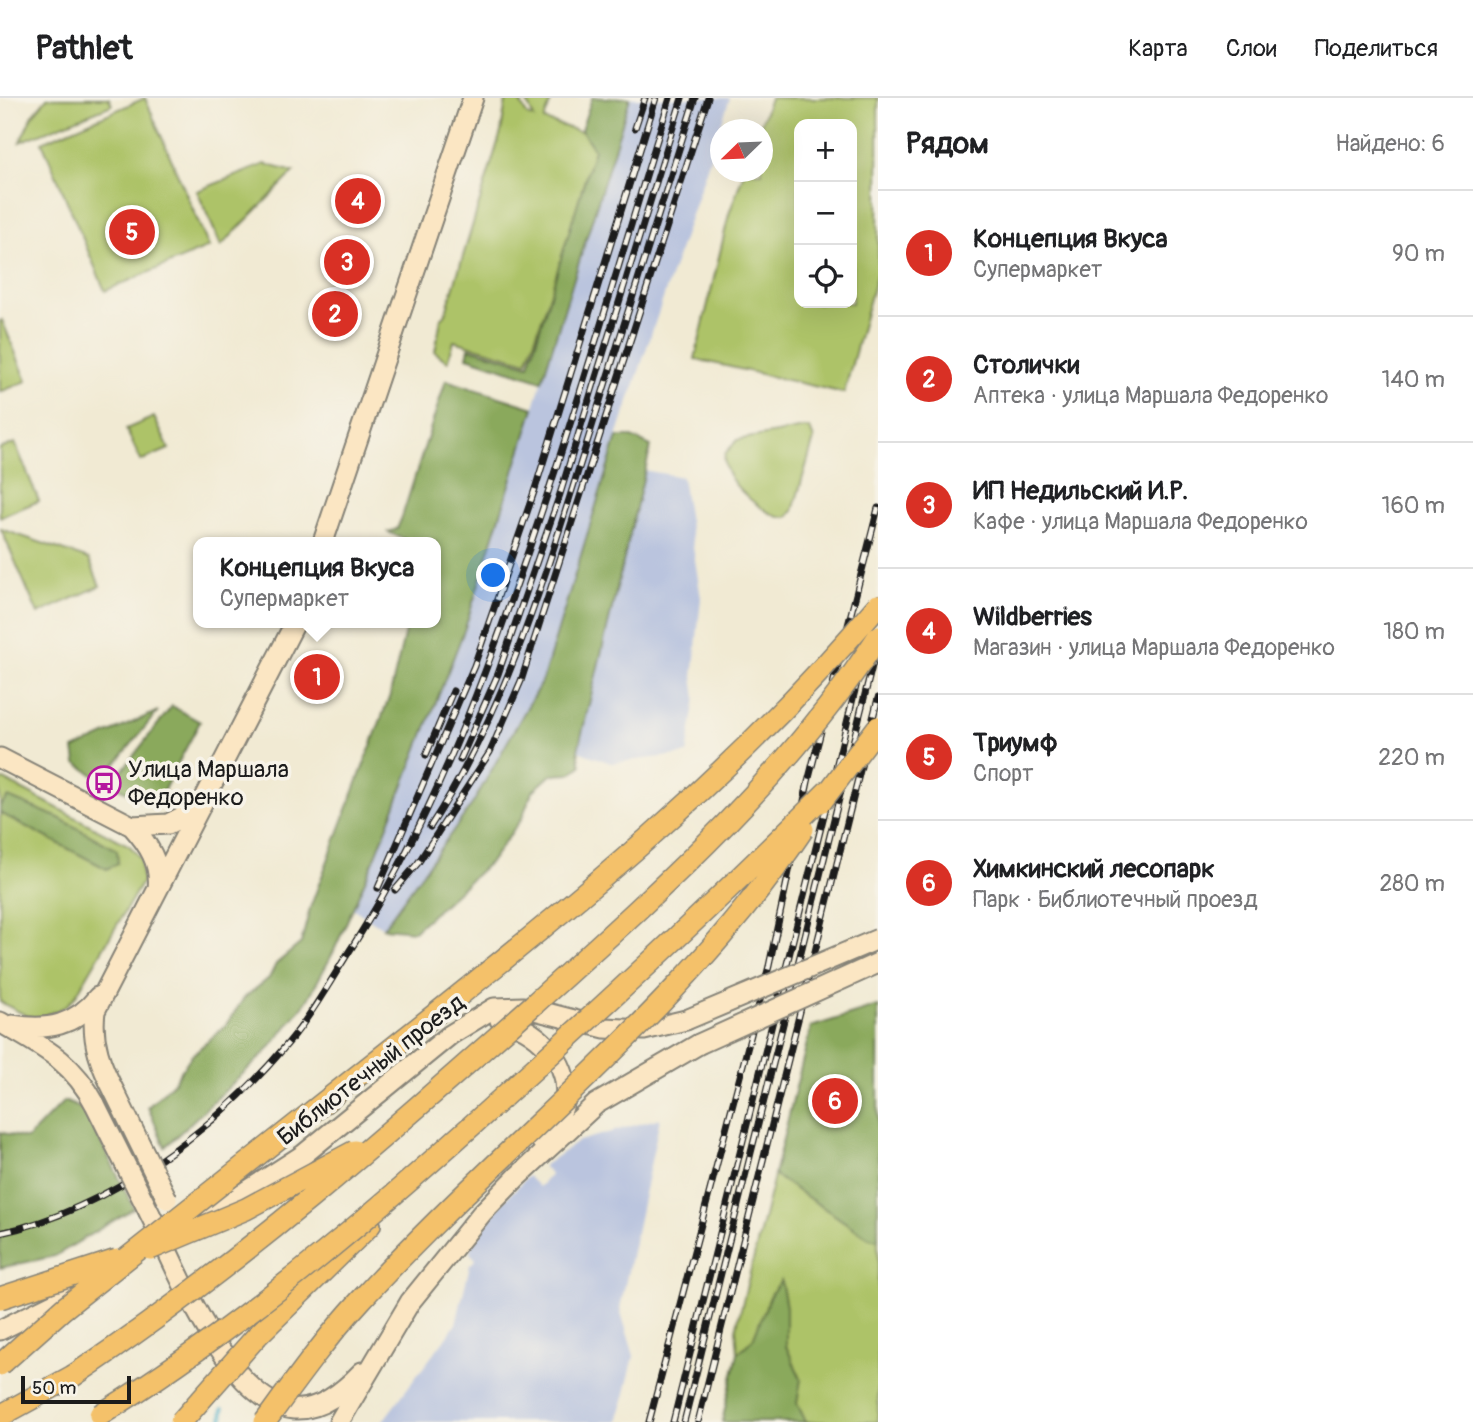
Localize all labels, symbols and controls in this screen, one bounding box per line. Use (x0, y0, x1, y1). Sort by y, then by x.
text: Pathlet (35, 28, 132, 69)
text: Карта (1128, 34, 1188, 63)
text: Слои (1226, 34, 1277, 63)
text: Поделиться (1315, 34, 1438, 63)
north arrow (710, 119, 773, 182)
map controls (794, 119, 857, 308)
button: + (794, 119, 857, 182)
text: Рядом (906, 125, 989, 162)
text: Найдено: 6 (1335, 129, 1445, 158)
pin: 4 (335, 175, 381, 227)
button: − (794, 182, 857, 245)
pin: 5 (109, 206, 155, 258)
text: Концепция Вкуса (973, 223, 1168, 255)
pin: 3 (324, 236, 370, 288)
text: 1 (925, 239, 934, 268)
text: 90 m (1392, 239, 1445, 268)
button: locate (794, 245, 857, 308)
text: Супермаркет (973, 255, 1102, 284)
pin: 2 (312, 288, 358, 340)
text: Столички (973, 349, 1079, 381)
text: 2 (923, 365, 935, 394)
text: 140 m (1382, 365, 1445, 394)
text: Аптека · улица Маршала Федоренко (973, 381, 1328, 410)
text: ИП Недильский И.Р. (973, 475, 1188, 507)
text: 3 (923, 491, 935, 520)
text: 160 m (1381, 491, 1445, 520)
text: Кафе · улица Маршала Федоренко (973, 507, 1308, 536)
popup (193, 537, 441, 628)
text: Концепция Вкуса (220, 552, 414, 584)
your location (476, 558, 510, 592)
text: Супермаркет (220, 584, 349, 613)
text: Wildberries (973, 601, 1092, 633)
text: 4 (922, 617, 936, 646)
text: 180 m (1383, 617, 1445, 646)
text: Магазин · улица Маршала Федоренко (973, 633, 1335, 662)
pin: 1 (294, 651, 340, 703)
text: Триумф (973, 727, 1058, 759)
text: 5 (923, 743, 935, 772)
text: 220 m (1378, 743, 1445, 772)
place label: Улица Маршала Федоренко (128, 755, 289, 812)
text: Спорт (973, 759, 1034, 788)
bus stop icon: Улица Маршала Федоренко (85, 764, 123, 802)
text: Химкинский лесопарк (973, 853, 1215, 885)
text: 6 (922, 869, 936, 898)
text: 280 m (1379, 869, 1445, 898)
text: Парк · Библиотечный проезд (973, 885, 1257, 914)
street label: Библиотечный проезд (272, 988, 471, 1152)
pin: 6 (812, 1075, 858, 1127)
scale bar (21, 1373, 131, 1405)
text: 50 m (32, 1376, 76, 1400)

